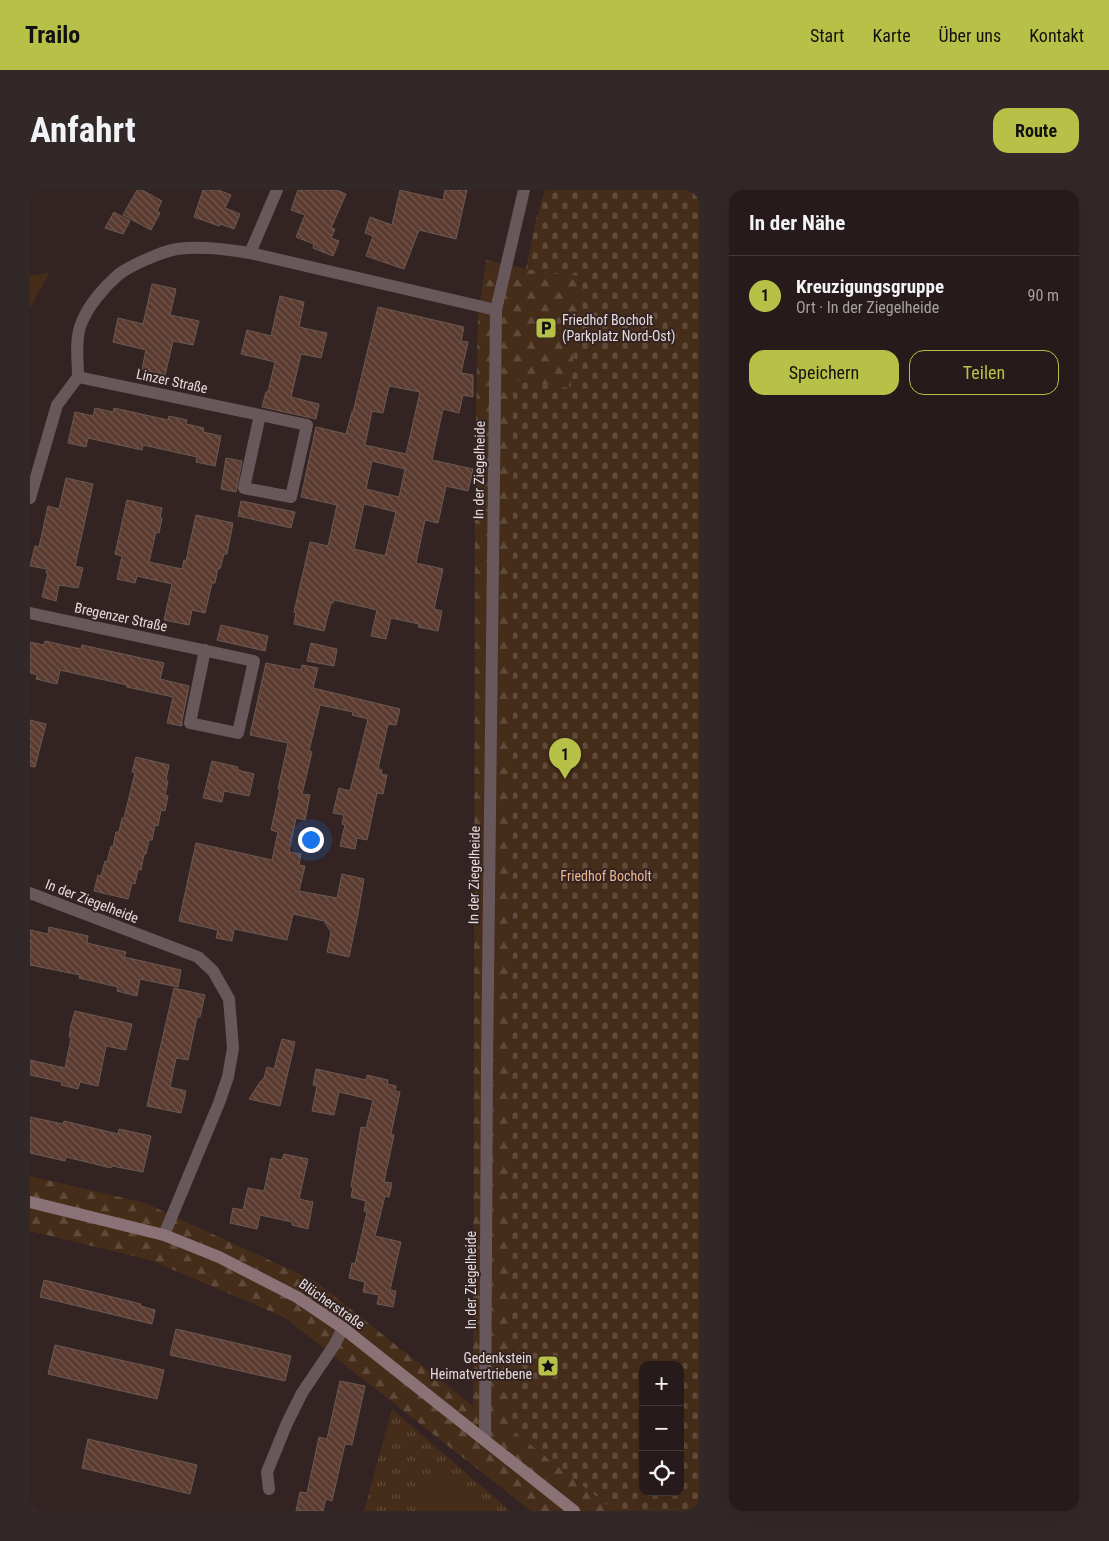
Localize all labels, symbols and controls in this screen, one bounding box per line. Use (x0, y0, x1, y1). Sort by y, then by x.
text: Trailo (25, 21, 80, 49)
text: Start (810, 25, 844, 46)
text: Karte (872, 25, 911, 46)
text: Über uns (939, 25, 1001, 46)
text: Kontakt (1029, 25, 1084, 46)
button: Route (993, 108, 1079, 153)
text: Anfahrt (30, 110, 136, 151)
text: In der Nähe (749, 211, 845, 235)
text: Kreuzigungsgruppe (796, 275, 944, 298)
text: 1 (761, 286, 769, 305)
text: 90 m (1027, 286, 1059, 305)
text: Ort · In der Ziegelheide (796, 298, 939, 317)
place label: Friedhof Bocholt (Parkplatz Nord-Ost) (562, 312, 675, 345)
parking icon: Friedhof Bocholt (Parkplatz Nord-Ost) (534, 316, 558, 340)
button: Speichern (749, 350, 899, 395)
button: Teilen (909, 350, 1059, 395)
street label: Linzer Straße (135, 366, 210, 396)
street label: In der Ziegelheide (470, 420, 488, 519)
street label: Bregenzer Straße (73, 599, 169, 635)
pin: 1 (549, 738, 581, 779)
street label: In der Ziegelheide (465, 825, 483, 924)
your location (298, 827, 324, 853)
park label: Friedhof Bocholt (560, 868, 652, 884)
street label: In der Ziegelheide (43, 876, 141, 926)
street label: In der Ziegelheide (463, 1230, 479, 1329)
street label: Blücherstraße (296, 1275, 368, 1333)
place label: Gedenkstein Heimatvertriebene (430, 1350, 532, 1382)
place icon: Gedenkstein Heimatvertriebene (536, 1354, 560, 1378)
map controls (639, 1361, 684, 1496)
button: + (639, 1361, 684, 1406)
button: − (639, 1406, 684, 1451)
button: locate (639, 1451, 684, 1496)

